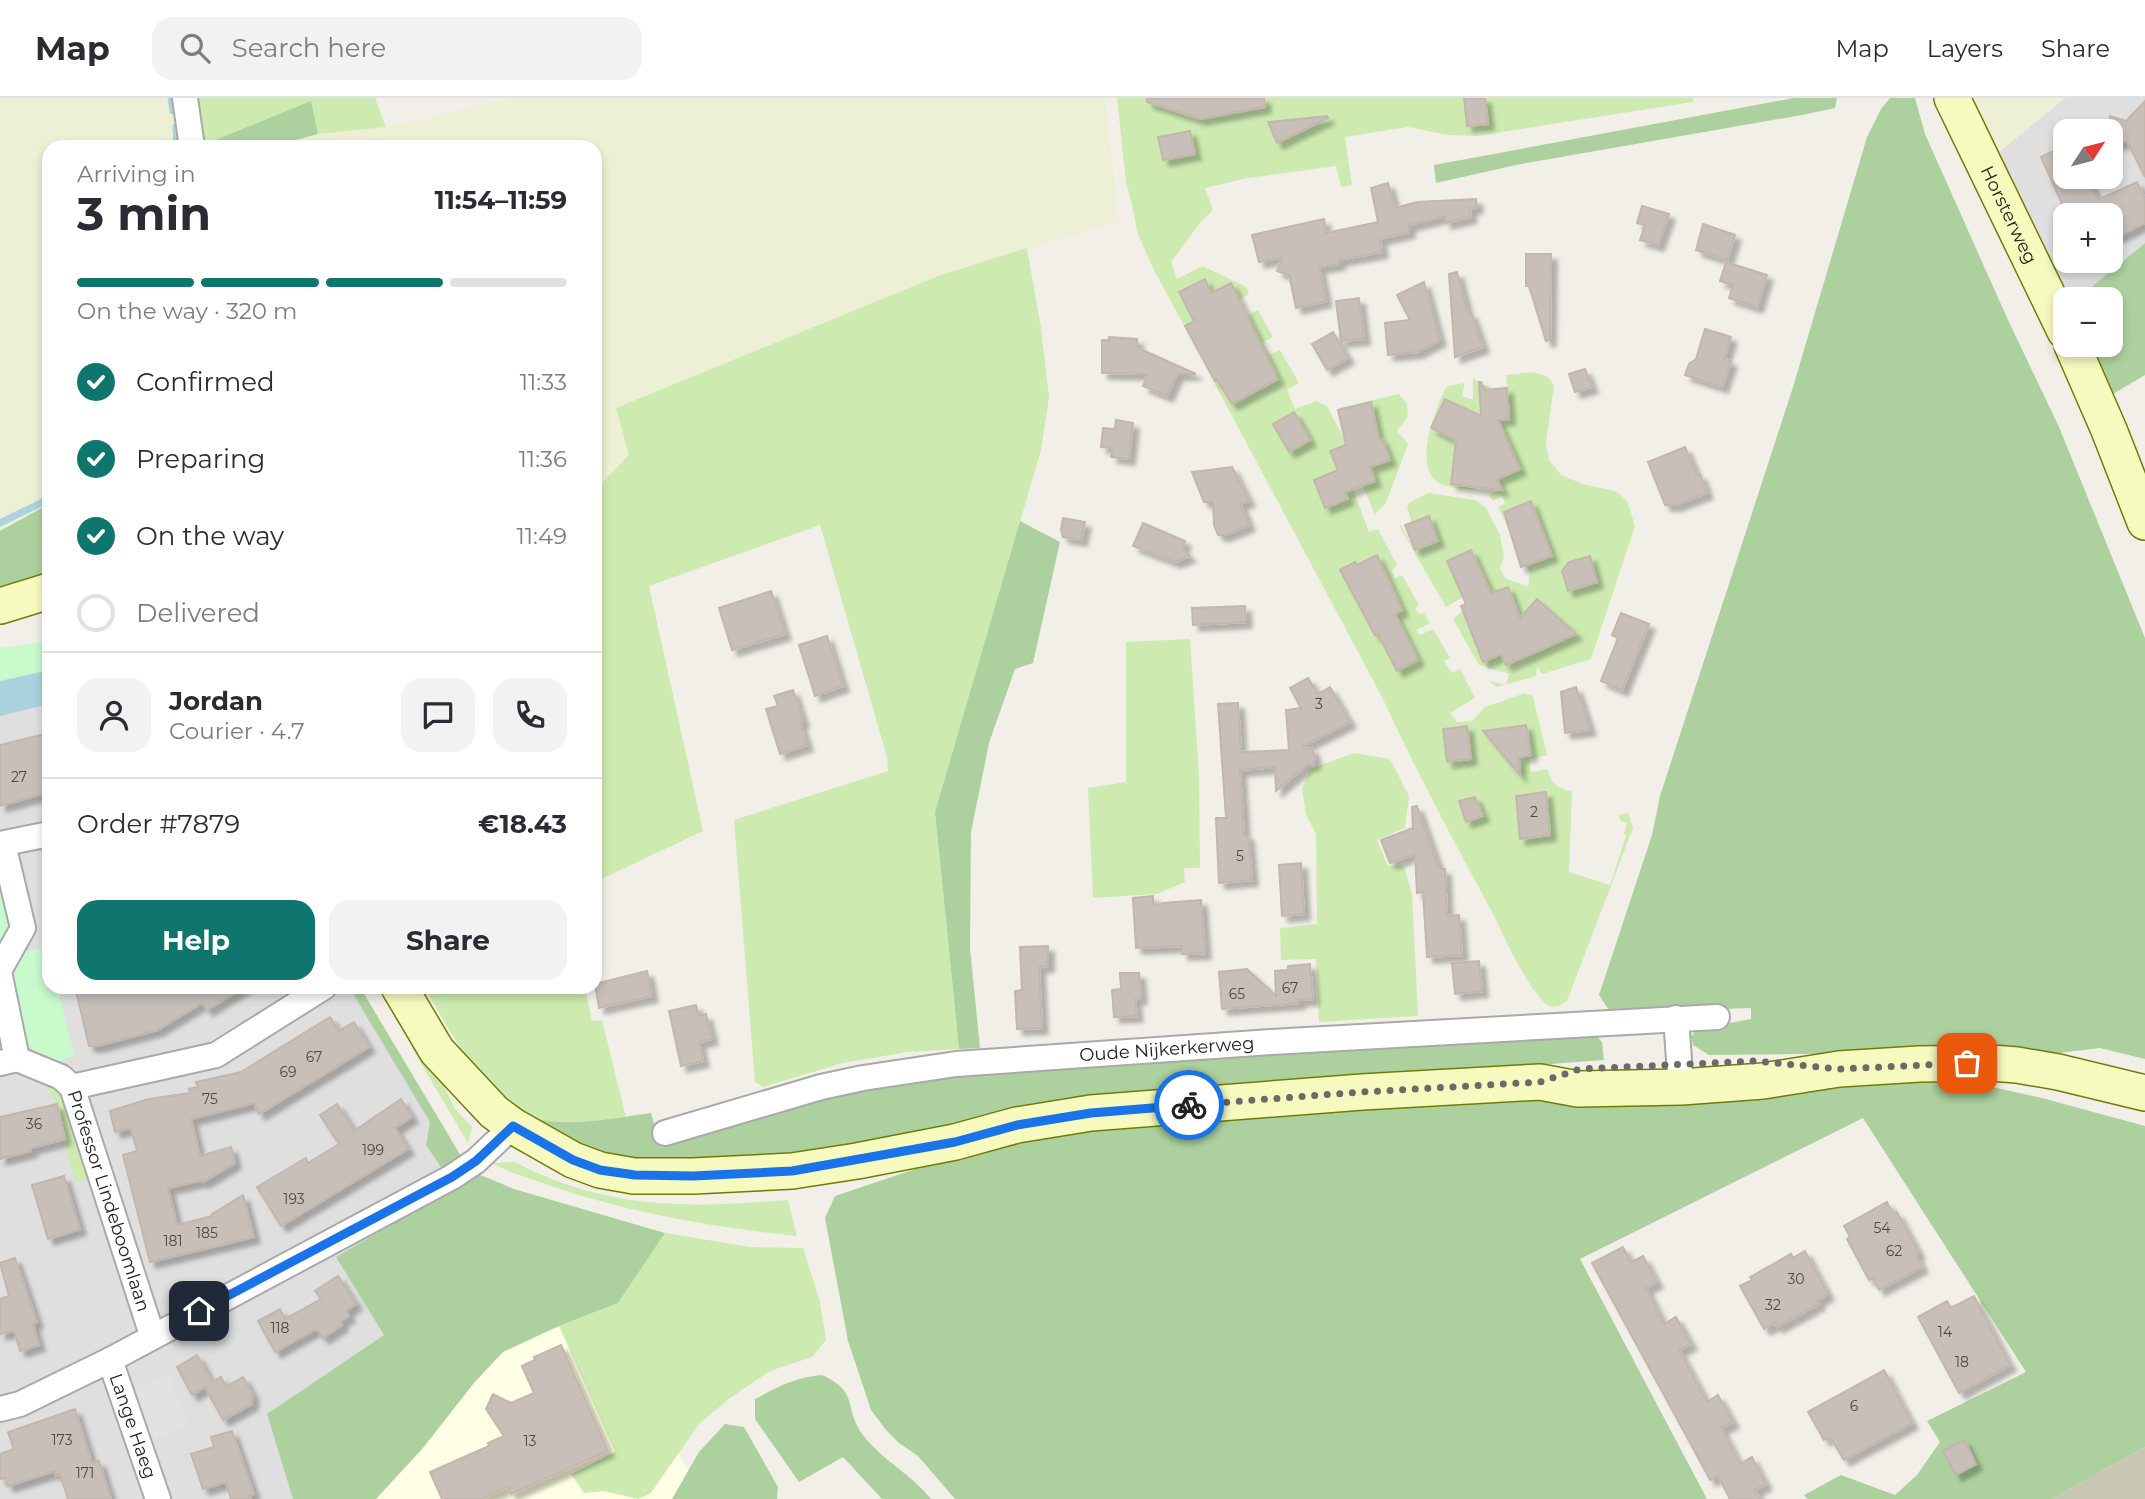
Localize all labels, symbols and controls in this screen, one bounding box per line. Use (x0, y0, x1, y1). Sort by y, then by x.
search box (152, 17, 642, 80)
text: Map (35, 28, 110, 68)
icon: search (176, 29, 214, 67)
text: Search here (232, 32, 386, 64)
text: Map (1835, 34, 1889, 63)
text: Layers (1927, 34, 2003, 63)
text: Share (2041, 34, 2110, 63)
north arrow (2053, 119, 2123, 189)
map controls (2053, 119, 2123, 357)
text: Arriving in (77, 160, 196, 188)
street label: Horsterweg (1976, 162, 2042, 267)
text: 11:54–11:59 (434, 184, 567, 216)
text: 3 min (77, 185, 211, 242)
button: + (2053, 203, 2123, 273)
button: − (2053, 287, 2123, 357)
text: On the way · 320 m (77, 297, 297, 325)
icon: check (77, 363, 115, 401)
text: Confirmed (136, 366, 275, 398)
text: 11:33 (520, 368, 567, 396)
icon: check (77, 440, 115, 478)
text: Preparing (136, 443, 265, 475)
text: 11:36 (519, 445, 567, 473)
icon: check (77, 517, 115, 555)
text: On the way (136, 520, 284, 552)
text: 11:49 (516, 522, 567, 550)
text: Delivered (136, 597, 260, 629)
button: person (77, 678, 151, 752)
button: chat (401, 678, 475, 752)
button: phone (493, 678, 567, 752)
text: Jordan (169, 685, 263, 717)
house number: 3 (1315, 695, 1323, 713)
text: Courier · 4.7 (169, 717, 305, 745)
house number: 27 (11, 768, 27, 786)
house number: 2 (1530, 803, 1538, 821)
text: Order #7879 (77, 808, 240, 840)
text: €18.43 (478, 808, 567, 840)
house number: 5 (1236, 847, 1244, 865)
button: Help (77, 900, 315, 980)
button: Share (329, 900, 567, 980)
house number: 67 (1282, 979, 1298, 997)
house number: 65 (1229, 985, 1245, 1003)
street label: Oude Nijkerkerweg (1079, 1032, 1255, 1066)
pin (1937, 1033, 1997, 1093)
icon: bag (1948, 1044, 1986, 1082)
house number: 67 (306, 1048, 322, 1066)
house number: 69 (279, 1063, 297, 1081)
courier (1154, 1070, 1224, 1140)
icon: bike (1170, 1086, 1208, 1124)
street label: Professor Lindeboomlaan (63, 1087, 155, 1314)
house number: 75 (202, 1090, 218, 1108)
house number: 36 (26, 1115, 43, 1133)
house number: 199 (362, 1141, 384, 1159)
house number: 193 (283, 1190, 305, 1208)
house number: 54 (1873, 1219, 1891, 1237)
house number: 185 (196, 1224, 218, 1242)
house number: 181 (163, 1232, 183, 1250)
house number: 62 (1886, 1242, 1902, 1260)
house number: 30 (1787, 1270, 1805, 1288)
pin (169, 1281, 229, 1341)
icon: home (180, 1292, 218, 1330)
house number: 32 (1765, 1296, 1781, 1314)
house number: 118 (270, 1319, 290, 1337)
house number: 14 (1938, 1323, 1953, 1341)
house number: 18 (1955, 1353, 1969, 1371)
street label: Lange Haeg (105, 1371, 161, 1482)
house number: 6 (1850, 1397, 1859, 1415)
house number: 173 (51, 1431, 73, 1449)
house number: 13 (524, 1432, 537, 1450)
house number: 171 (76, 1464, 94, 1482)

